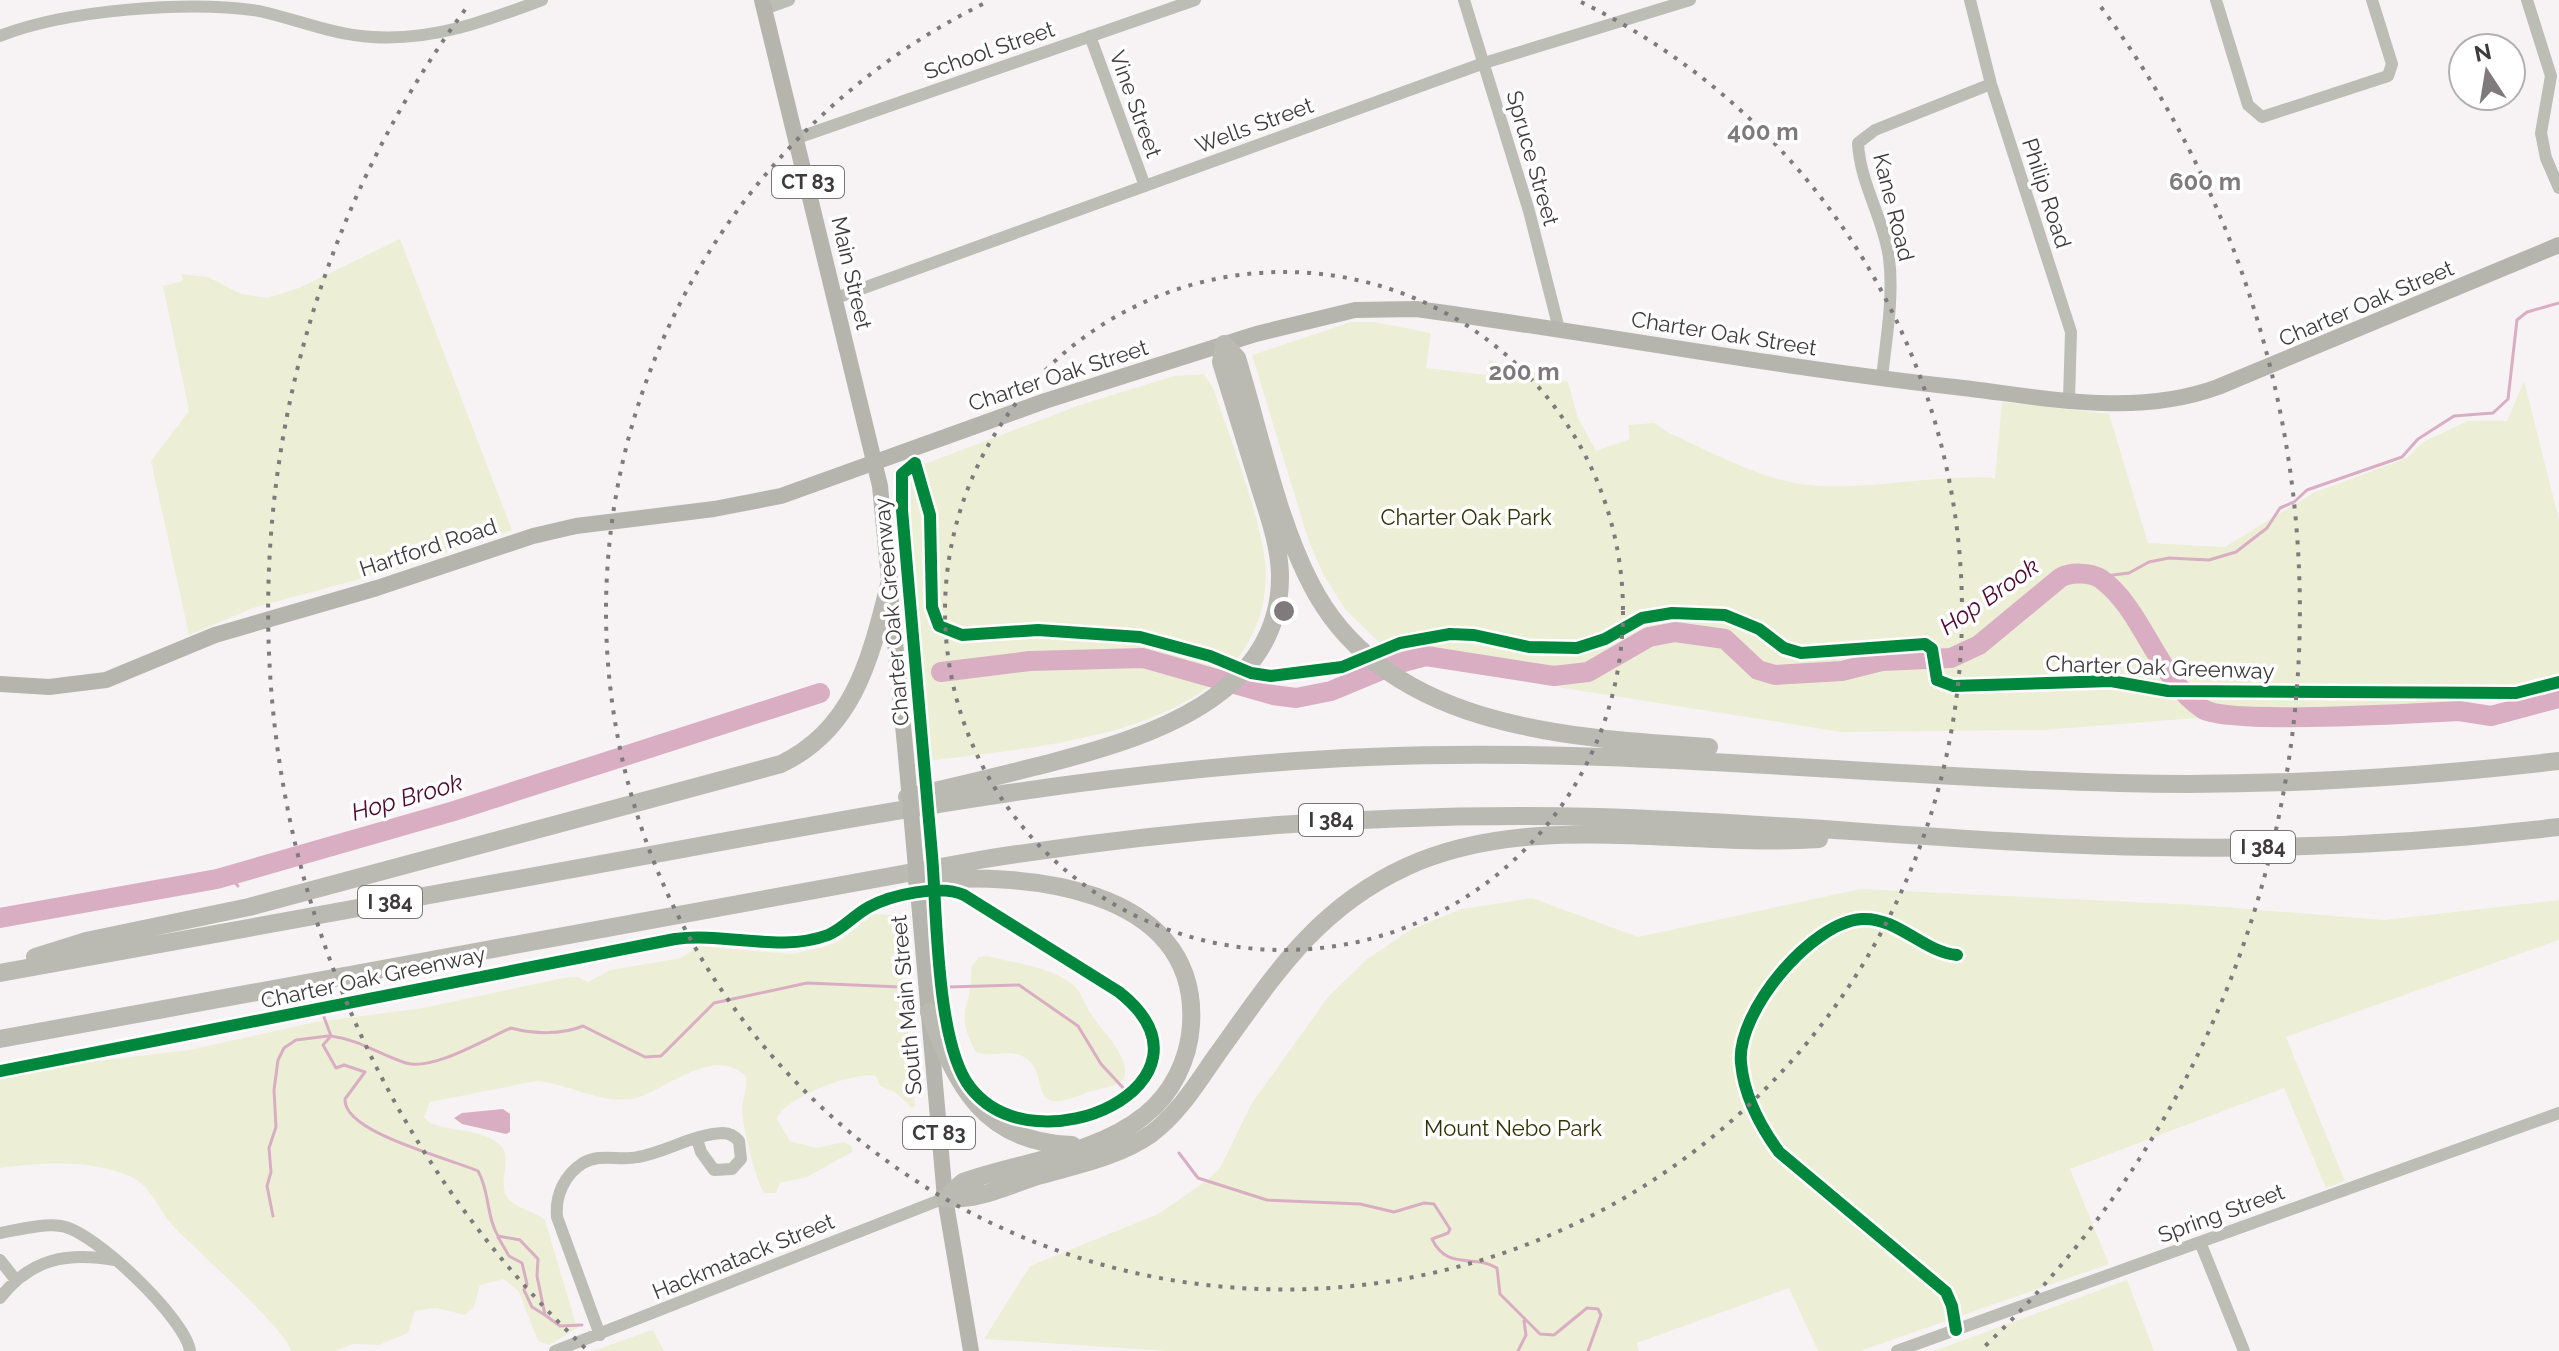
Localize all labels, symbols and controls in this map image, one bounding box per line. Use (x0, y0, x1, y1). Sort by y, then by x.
street label: School Street (920, 15, 1058, 84)
north arrow (2447, 32, 2527, 112)
text: N (2472, 38, 2494, 67)
street label: Vine Street (1105, 47, 1168, 162)
street label: Spruce Street (1501, 88, 1565, 229)
street label: Wells Street (1191, 91, 1317, 158)
text: 400 m (1727, 117, 1799, 146)
street label: Philip Road (2017, 135, 2077, 251)
street label: Kane Road (1868, 150, 1920, 264)
road number: CT 83 (772, 166, 844, 198)
text: 600 m (2169, 167, 2241, 196)
street label: Main Street (826, 214, 878, 333)
street label: Charter Oak Street (2275, 254, 2458, 352)
street label: Charter Oak Street (1629, 306, 1819, 361)
street label: Charter Oak Street (965, 334, 1152, 416)
text: 200 m (1488, 357, 1560, 386)
street label: Charter Oak Greenway (868, 497, 914, 727)
park label: Charter Oak Park (1380, 504, 1552, 530)
street label: Hartford Road (356, 513, 500, 581)
water label: Hop Brook (1934, 551, 2044, 641)
centre of rings (1270, 597, 1298, 625)
street label: Charter Oak Greenway (2045, 650, 2275, 684)
water label: Hop Brook (348, 767, 466, 827)
road number: I 384 (1299, 804, 1363, 836)
road number: I 384 (2231, 831, 2295, 863)
road number: I 384 (358, 886, 422, 918)
street label: South Main Street (885, 913, 927, 1096)
street label: Charter Oak Greenway (258, 940, 488, 1014)
park label: Mount Nebo Park (1424, 1115, 1602, 1141)
road number: CT 83 (903, 1117, 975, 1149)
street label: Spring Street (2154, 1178, 2288, 1248)
street label: Hackmatack Street (648, 1207, 838, 1304)

